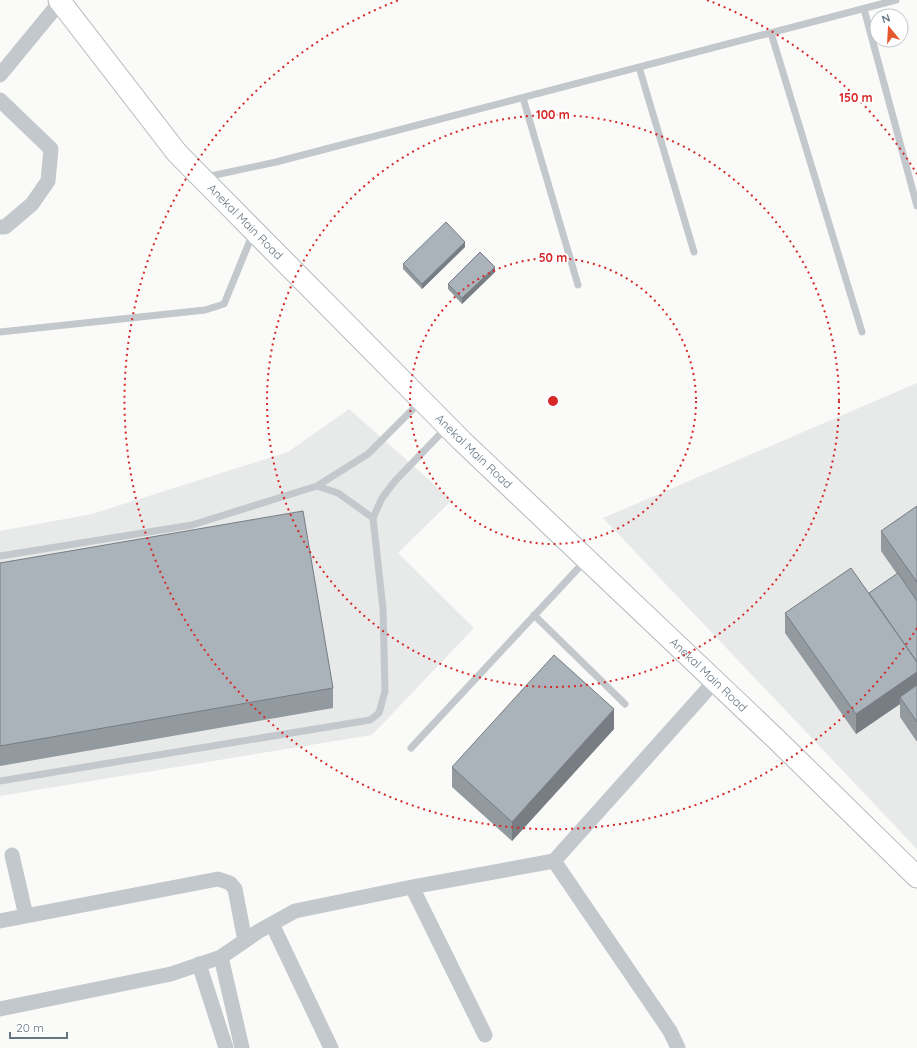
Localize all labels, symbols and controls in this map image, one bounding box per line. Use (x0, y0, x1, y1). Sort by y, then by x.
north arrow (869, 8, 909, 48)
text: N (880, 11, 892, 26)
text: 150 m (839, 90, 873, 105)
text: 100 m (536, 107, 570, 122)
street label: Anekal Main Road (205, 180, 286, 263)
text: 50 m (539, 250, 567, 265)
centre of rings (546, 394, 560, 408)
street label: Anekal Main Road (432, 411, 515, 492)
street label: Anekal Main Road (667, 634, 750, 715)
scale bar (10, 1014, 67, 1040)
text: 20 m (16, 1020, 44, 1035)

